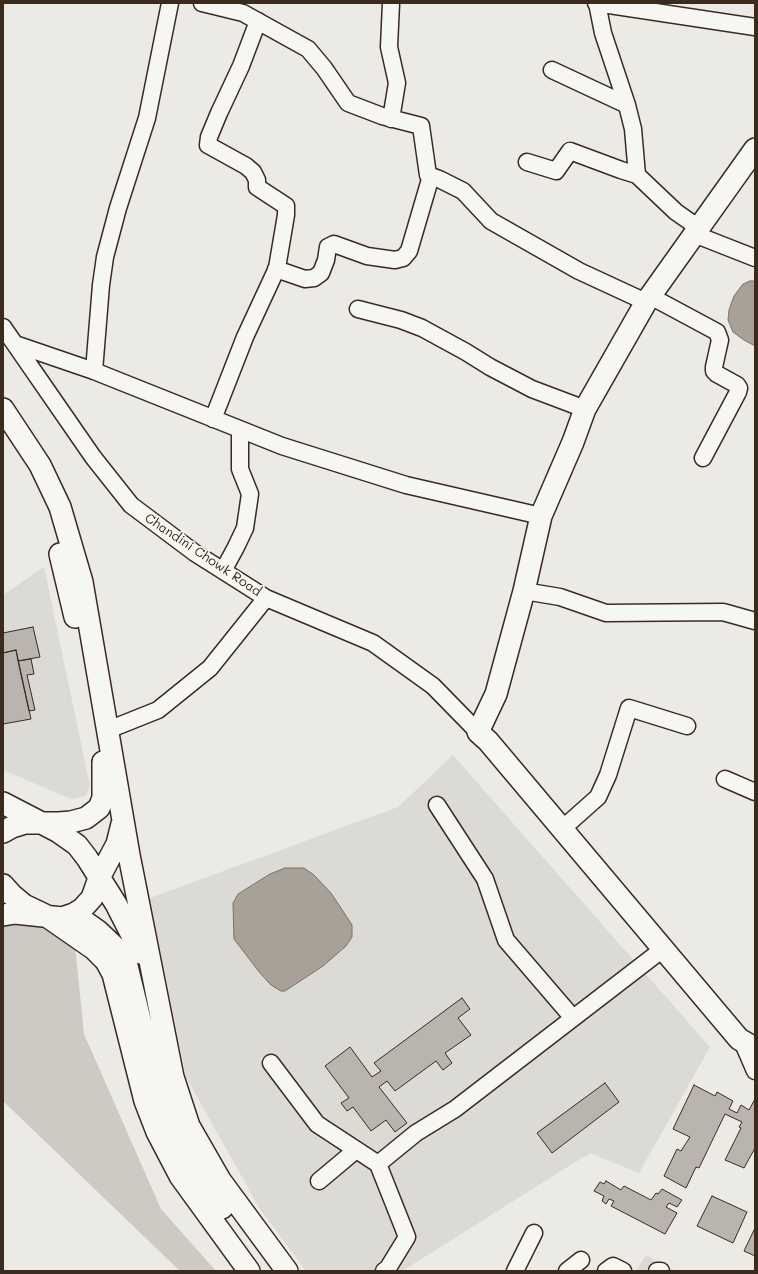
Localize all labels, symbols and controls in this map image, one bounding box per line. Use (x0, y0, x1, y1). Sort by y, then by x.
street label: Chandini Chowk Road (142, 510, 264, 600)

